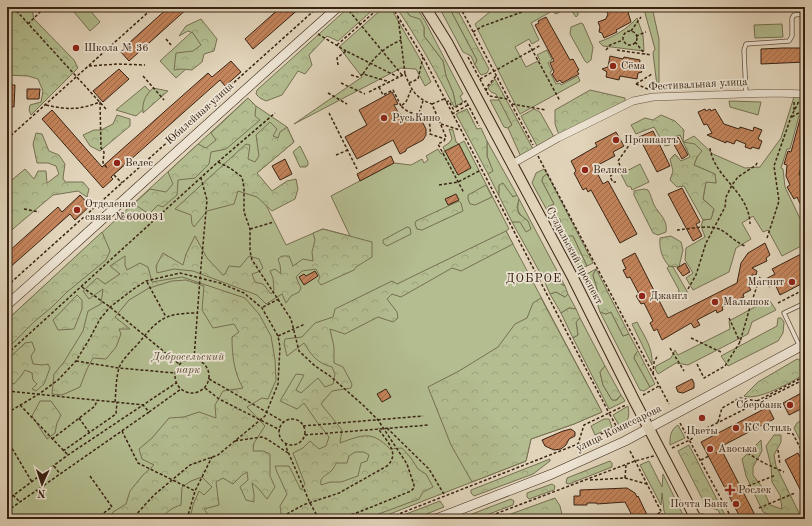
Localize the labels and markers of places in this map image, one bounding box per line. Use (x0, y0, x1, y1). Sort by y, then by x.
marker: Школа № 36 (71, 43, 81, 53)
place label: Школа № 36 (84, 43, 149, 54)
marker: Сёма (608, 61, 618, 71)
place label: Сёма (621, 61, 646, 72)
marker: РусьКино (379, 113, 389, 123)
place label: РусьКино (392, 113, 440, 124)
marker: Провиантъ (611, 135, 621, 145)
place label: Провиантъ (624, 135, 679, 146)
marker: Велес (112, 158, 122, 168)
place label: Велес (125, 158, 153, 169)
marker: Велиса (580, 165, 590, 175)
place label: Велиса (593, 165, 628, 176)
place label: Отделение связи №600031 (85, 199, 165, 223)
marker: Отделение связи №600031 (72, 205, 82, 215)
place label: Магнит (747, 277, 784, 288)
marker: Магнит (787, 277, 797, 287)
marker: Джангл (637, 291, 647, 301)
place label: Джангл (650, 291, 688, 302)
marker: Малышок (710, 297, 720, 307)
place label: Малышок (723, 297, 770, 308)
place label: Сбербанк (736, 400, 782, 411)
marker: Сбербанк (785, 400, 795, 410)
marker: Цветы (697, 413, 707, 423)
marker: КС Стиль (731, 423, 741, 433)
place label: КС Стиль (744, 423, 792, 434)
place label: Цветы (686, 426, 718, 437)
marker: Авоська (705, 444, 715, 454)
place label: Авоська (718, 444, 758, 455)
marker: Рослек (725, 485, 735, 495)
place label: Рослек (738, 485, 772, 496)
place label: Почта Банк (670, 499, 728, 510)
marker: Почта Банк (731, 499, 741, 509)

